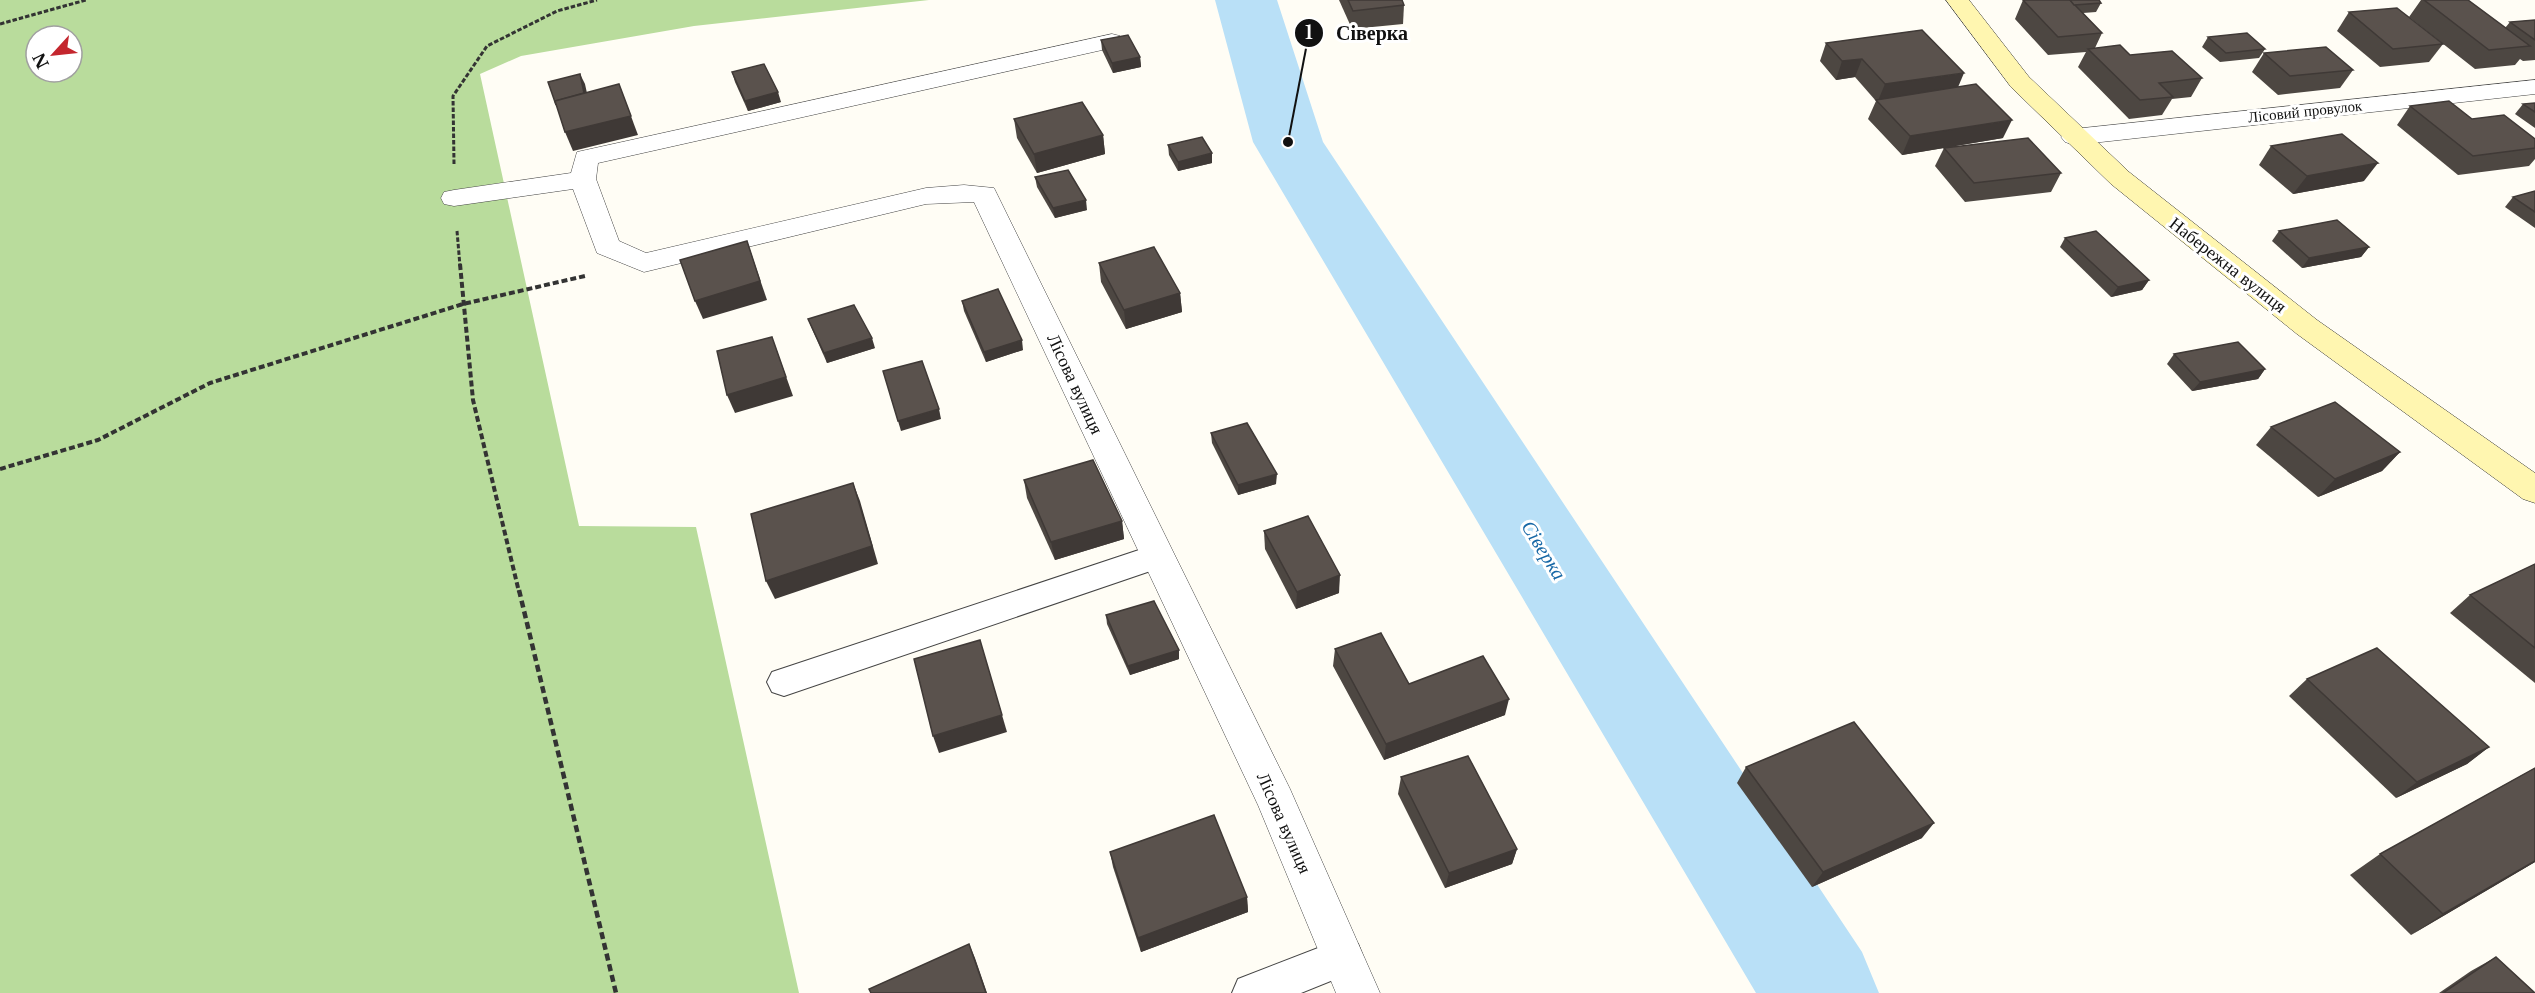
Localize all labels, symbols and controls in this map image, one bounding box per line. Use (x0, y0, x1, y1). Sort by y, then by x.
callout: Сіверка (1294, 14, 1420, 52)
text: Сіверка (1336, 21, 1408, 45)
text: 1 (1305, 22, 1313, 44)
north arrow (24, 24, 84, 84)
text: N (28, 50, 53, 72)
street label: Лісовий провулок (2247, 95, 2364, 126)
street label: Набережна вулиця (2165, 212, 2291, 318)
street label: Лісова вулиця (1042, 330, 1108, 438)
water label: Сіверка (1517, 516, 1571, 584)
street label: Лісова вулиця (1252, 769, 1316, 877)

